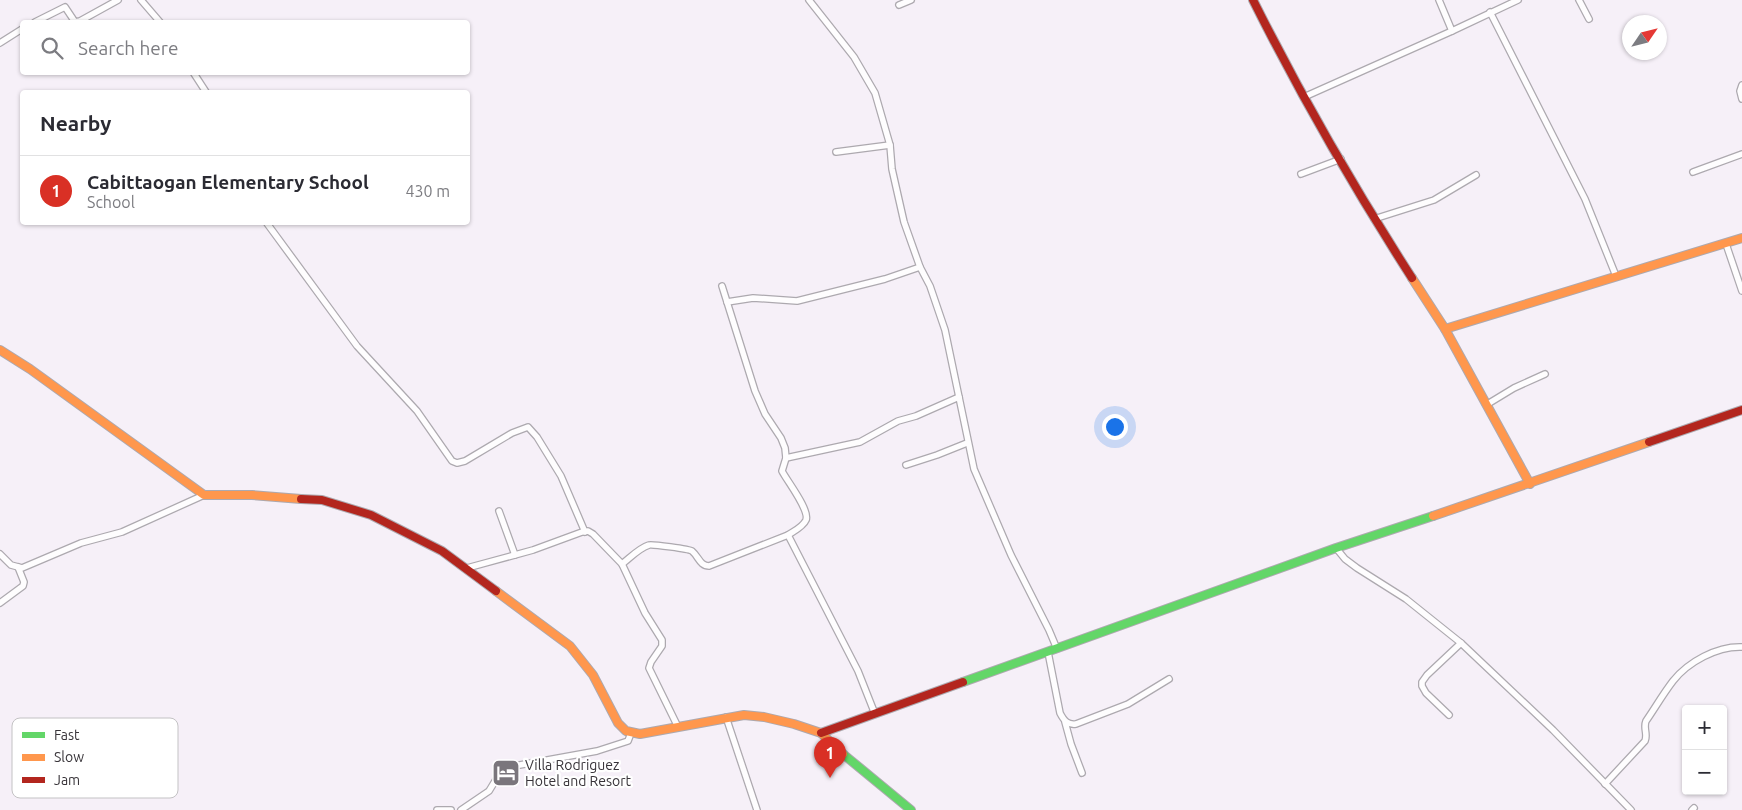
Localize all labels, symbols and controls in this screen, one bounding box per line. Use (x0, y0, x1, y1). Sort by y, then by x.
north arrow (1622, 15, 1667, 60)
search box (20, 20, 470, 75)
icon: search (38, 34, 66, 62)
text: Search here (78, 37, 178, 59)
text: Nearby (40, 111, 111, 135)
text: Cabittaogan Elementary School (87, 171, 369, 193)
text: 1 (51, 182, 61, 200)
text: 430 m (405, 182, 450, 200)
text: School (87, 193, 135, 211)
your location (1102, 414, 1128, 440)
map controls (1682, 705, 1727, 795)
button: + (1682, 705, 1727, 750)
legend (12, 718, 178, 798)
text: Fast (54, 727, 80, 743)
pin: 1 (814, 737, 846, 778)
text: Slow (54, 749, 84, 765)
button: − (1682, 750, 1727, 795)
place label: Villa Rodriguez Hotel and Resort (525, 757, 632, 789)
hotel icon: Villa Rodriguez Hotel and Resort (491, 758, 521, 788)
text: Jam (54, 772, 80, 788)

